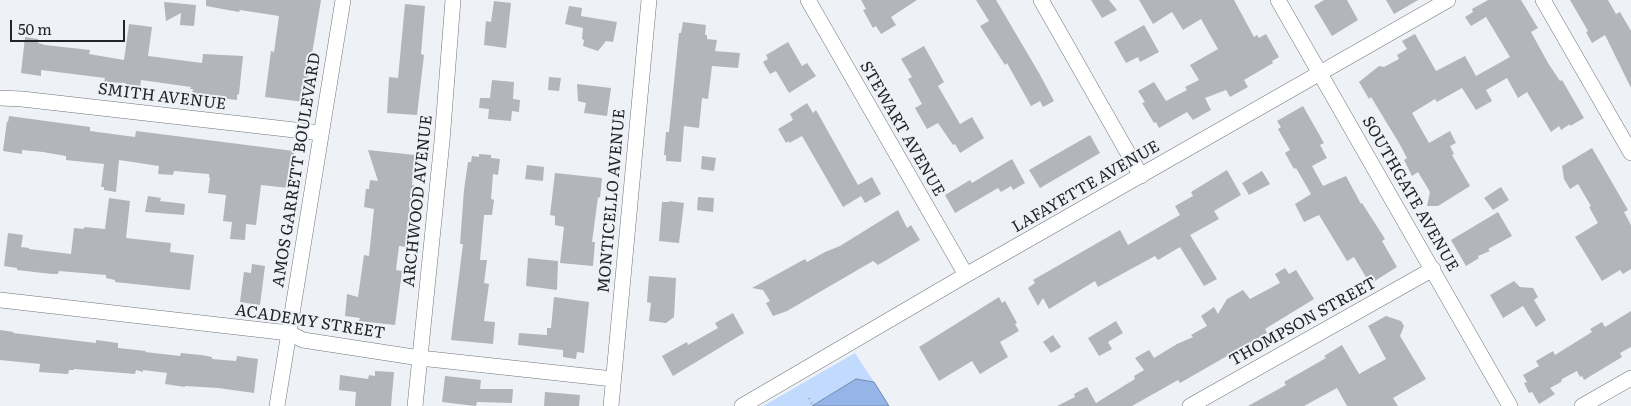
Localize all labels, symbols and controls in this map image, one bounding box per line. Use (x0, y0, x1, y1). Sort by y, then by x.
scale bar (12, 10, 128, 42)
text: 50 m (18, 17, 52, 40)
street label: AMOS GARRETT BOULEVARD (269, 51, 325, 289)
street label: STEWART AVENUE (856, 58, 948, 200)
street label: SMITH AVENUE (97, 80, 227, 114)
street label: MONTICELLO AVENUE (594, 108, 630, 294)
street label: SOUTHGATE AVENUE (1358, 113, 1462, 275)
street label: ARCHWOOD AVENUE (399, 114, 437, 288)
street label: LAFAYETTE AVENUE (1009, 137, 1163, 237)
street label: THOMPSON STREET (1226, 274, 1380, 370)
street label: ACADEMY STREET (234, 301, 386, 343)

